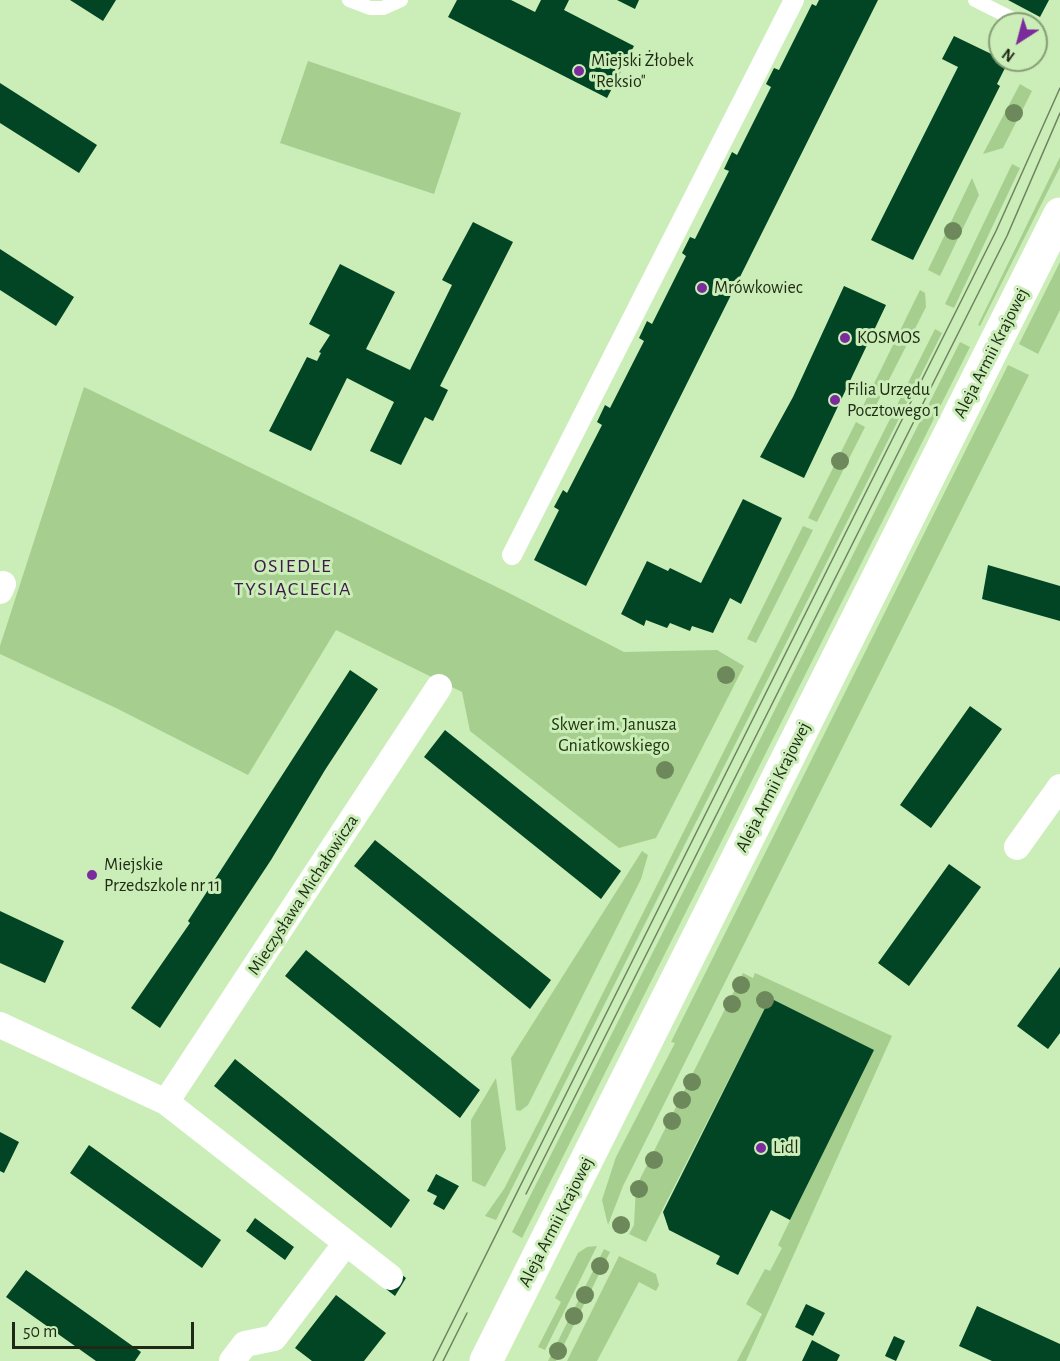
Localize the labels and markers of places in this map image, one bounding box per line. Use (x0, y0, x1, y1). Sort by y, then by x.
place label: Miejski Żłobek "Reksio" (591, 50, 694, 92)
marker: Miejski Żłobek "Reksio" (572, 64, 586, 78)
place label: Mrówkowiec (714, 277, 803, 299)
marker: Mrówkowiec (695, 281, 709, 295)
place label: KOSMOS (857, 327, 921, 349)
marker: KOSMOS (838, 331, 852, 345)
place label: Filia Urzędu Pocztowego 1 (847, 379, 940, 422)
marker: Filia Urzędu Pocztowego 1 (828, 393, 842, 407)
place label: Miejskie Przedszkole nr 11 (104, 854, 221, 896)
marker: Miejskie Przedszkole nr 11 (85, 868, 99, 882)
place label: Lidl (773, 1137, 799, 1159)
marker: Lidl (754, 1141, 768, 1155)

